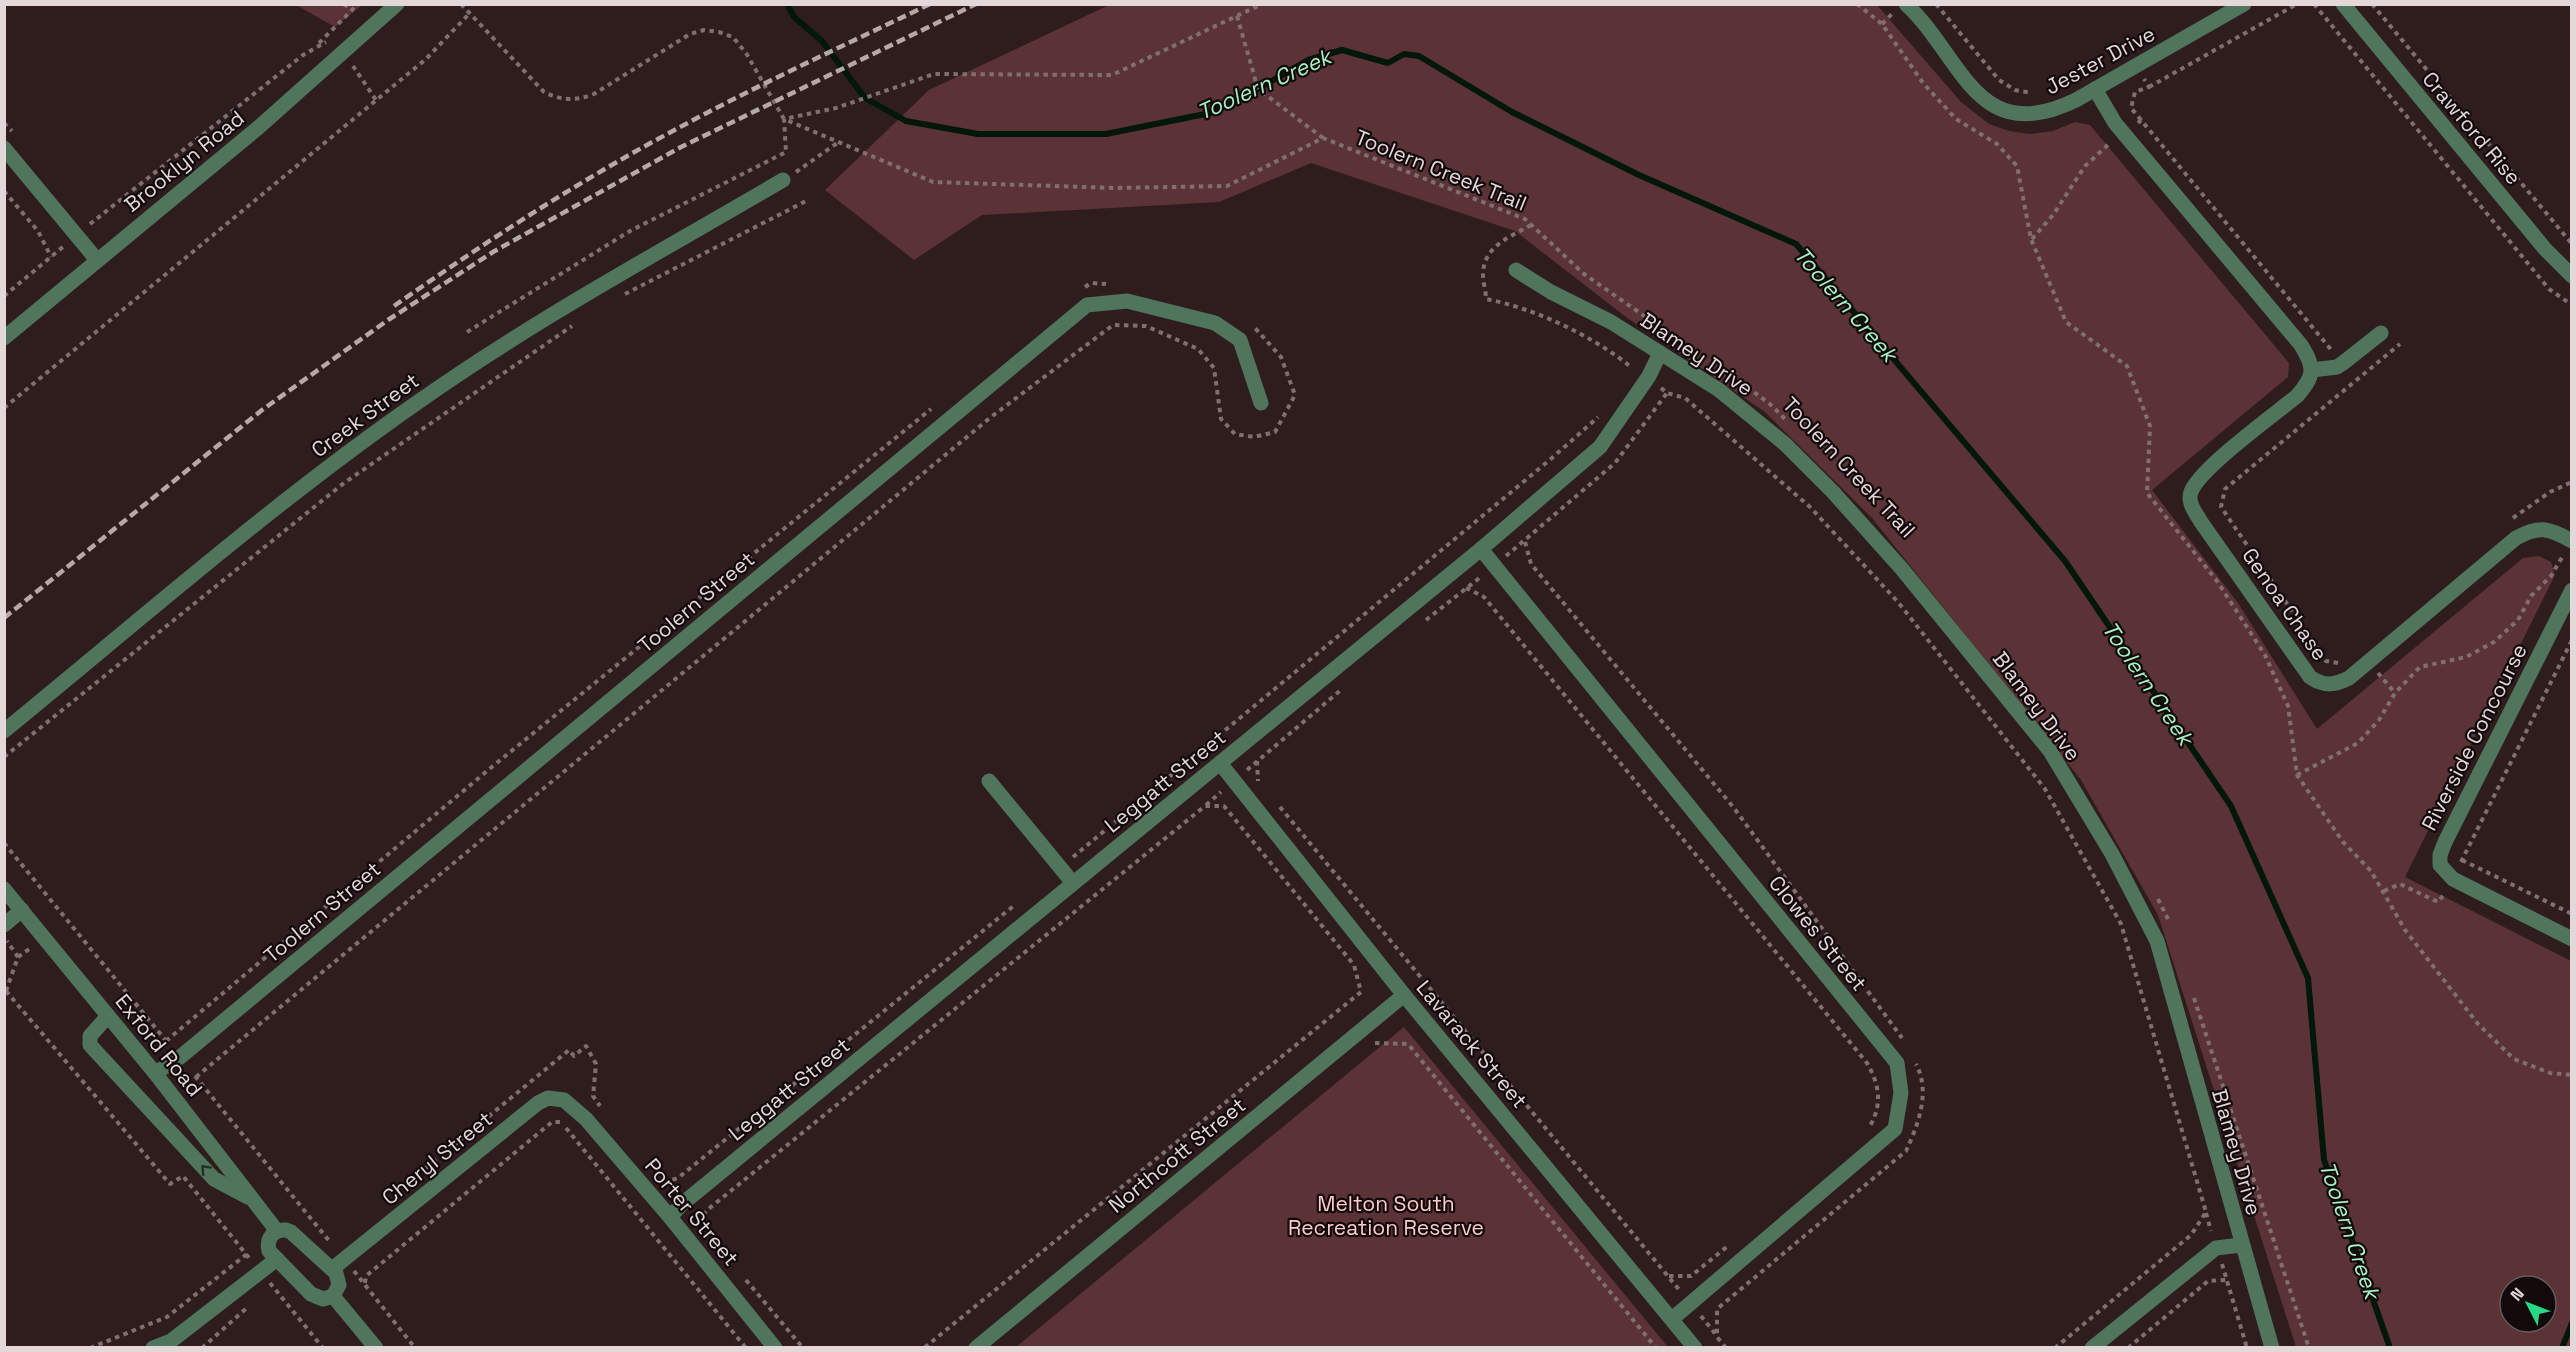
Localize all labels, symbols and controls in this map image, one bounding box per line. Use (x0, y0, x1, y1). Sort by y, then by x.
street label: Jester Drive (2040, 20, 2160, 100)
water label: Toolern Creek (1193, 41, 1337, 126)
street label: Crawford Rise (2417, 66, 2527, 190)
street label: Brooklyn Road (119, 104, 249, 218)
street label: Toolern Creek Trail (1351, 123, 1531, 217)
water label: Toolern Creek (1788, 241, 1905, 369)
street label: Blamey Drive (1635, 306, 1759, 402)
street label: Creek Street (306, 367, 424, 463)
street label: Toolern Creek Trail (1777, 391, 1921, 543)
street label: Genoa Chase (2236, 542, 2334, 666)
street label: Toolern Street (632, 545, 760, 659)
water label: Toolern Creek (2096, 616, 2201, 752)
street label: Riverside Concourse (2415, 639, 2533, 835)
street label: Blamey Drive (1987, 646, 2087, 766)
street label: Leggatt Street (1099, 724, 1231, 838)
street label: Toolern Street (258, 855, 386, 969)
street label: Clowes Street (1763, 870, 1873, 996)
street label: Lavarack Street (1411, 974, 1533, 1114)
street label: Exford Road (109, 988, 209, 1102)
street label: Leggatt Street (723, 1032, 855, 1146)
street label: Blamey Drive (2206, 1086, 2268, 1218)
street label: Northcott Street (1103, 1091, 1251, 1219)
street label: Cheryl Street (376, 1105, 498, 1211)
street label: Porter Street (639, 1153, 745, 1271)
water label: Toolern Creek (2313, 1158, 2387, 1305)
one-way arrow (201, 1165, 212, 1176)
park label: Melton South Recreation Reserve (1288, 1190, 1484, 1241)
north arrow (2498, 1274, 2558, 1334)
text: N (2506, 1283, 2529, 1305)

